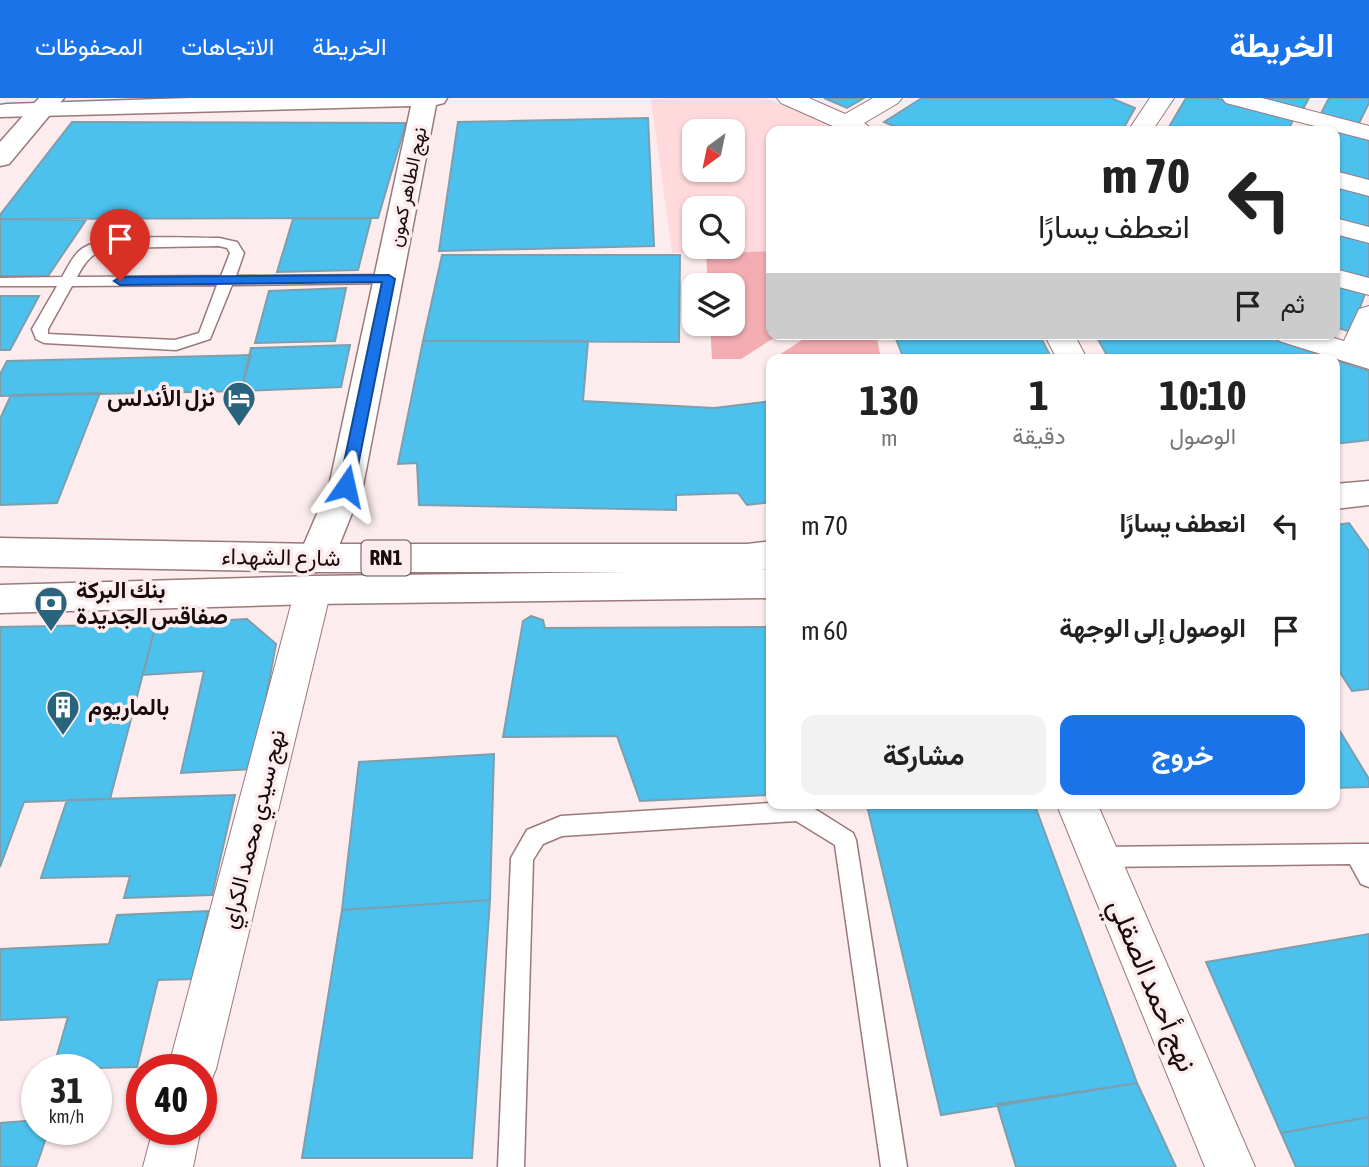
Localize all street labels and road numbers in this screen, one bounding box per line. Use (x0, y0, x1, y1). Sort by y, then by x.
street label: نهج الطاهر كمون (384, 125, 433, 250)
road number: RN1 (362, 540, 410, 575)
street label: شارع الشهداء (221, 543, 341, 574)
street label: نهج سيدي محمد الكراي (216, 727, 296, 933)
street label: نهج أحمد الصقلي (1096, 894, 1204, 1079)

